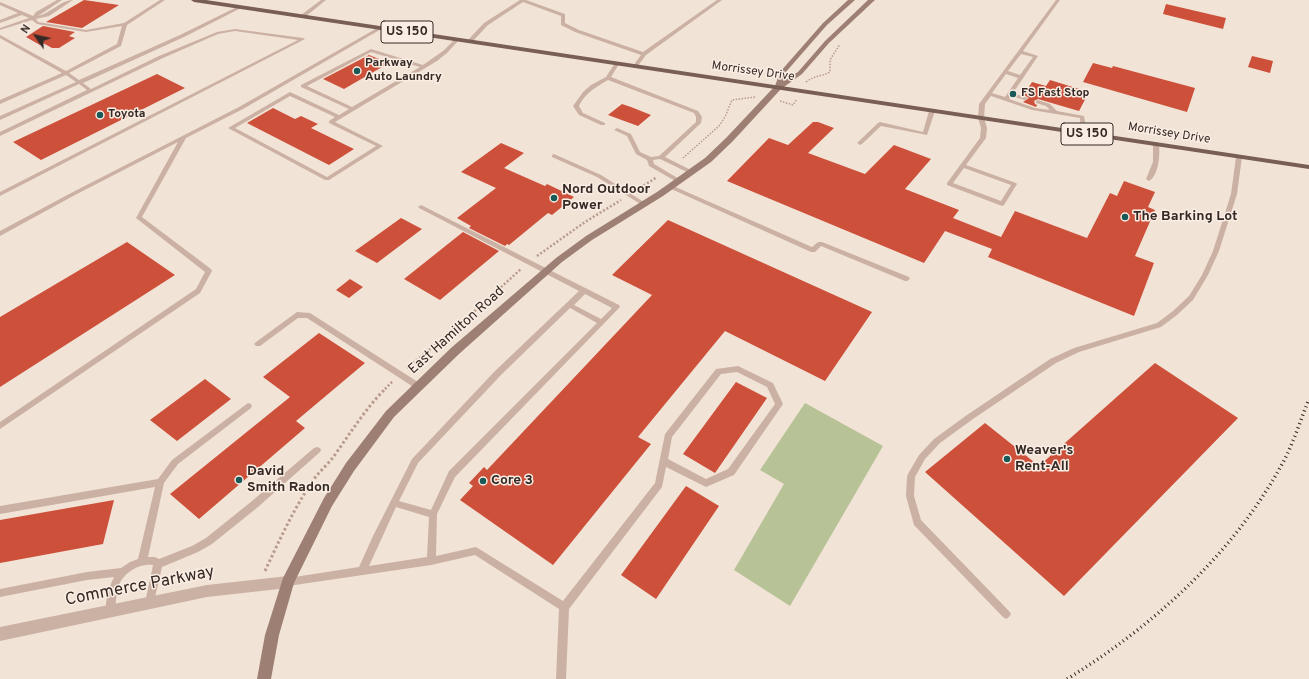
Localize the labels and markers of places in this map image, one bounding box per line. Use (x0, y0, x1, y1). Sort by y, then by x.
place label: Parkway Auto Laundry (365, 57, 442, 85)
marker: Parkway Auto Laundry (352, 66, 362, 76)
place label: FS Fast Stop (1021, 87, 1090, 101)
marker: FS Fast Stop (1008, 89, 1018, 99)
place label: Toyota (108, 108, 146, 122)
marker: Toyota (95, 110, 105, 120)
place label: Nord Outdoor Power (562, 182, 650, 214)
marker: Nord Outdoor Power (549, 193, 559, 203)
place label: The Barking Lot (1133, 209, 1237, 225)
marker: The Barking Lot (1120, 212, 1130, 222)
place label: Weaver's Rent-All (1015, 443, 1073, 476)
marker: Weaver's Rent-All (1002, 454, 1012, 464)
place label: David Smith Radon (247, 464, 330, 496)
place label: Core 3 (491, 473, 533, 489)
marker: David Smith Radon (234, 475, 244, 485)
marker: Core 3 (478, 476, 488, 486)

